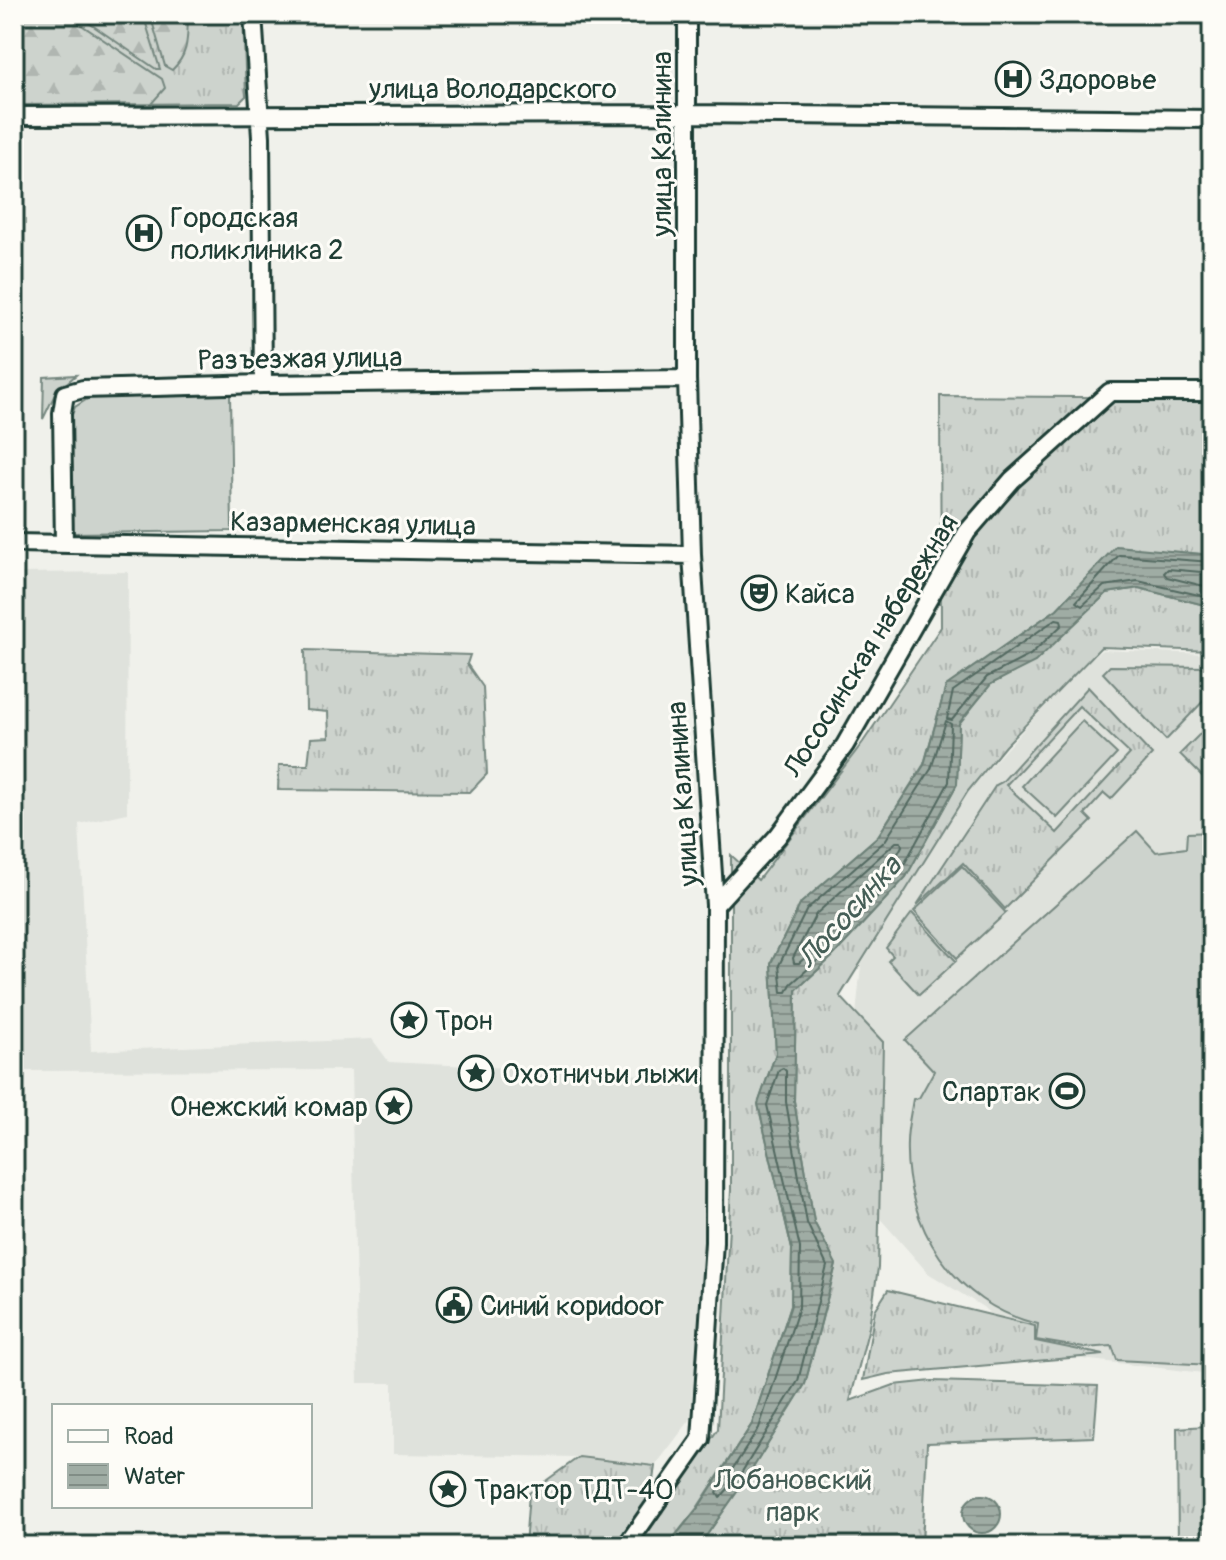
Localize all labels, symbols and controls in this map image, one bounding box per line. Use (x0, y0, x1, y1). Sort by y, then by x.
street label: улица Калинина (645, 51, 680, 238)
hospital icon: Здоровье (994, 60, 1032, 98)
place label: Здоровье (1039, 63, 1157, 98)
street label: улица Володарского (368, 72, 617, 107)
place label: Городская поликлиника 2 (170, 201, 344, 268)
hospital icon: Городская поликлиника 2 (125, 214, 163, 252)
street label: Разъезжая улица (197, 340, 403, 379)
street label: Казарменская улица (230, 505, 476, 544)
street label: Лососинская набережная (775, 508, 967, 785)
theatre icon: Кайса (740, 574, 778, 612)
place label: Кайса (785, 577, 855, 612)
street label: улица Калинина (660, 700, 707, 889)
water label: Лососинка (789, 847, 911, 976)
place icon: Трон (390, 1001, 428, 1039)
place label: Трон (435, 1004, 493, 1039)
place icon: Охотничьи лыжи (457, 1054, 495, 1092)
place label: Охотничьи лыжи (502, 1057, 698, 1092)
sports icon: Спартак (1048, 1072, 1086, 1110)
place label: Спартак (942, 1075, 1041, 1110)
place icon: Онежский комар (375, 1087, 413, 1125)
place label: Онежский комар (170, 1090, 368, 1125)
public building icon: Синий кориdoor (435, 1286, 473, 1324)
place label: Синий кориdoor (480, 1289, 664, 1324)
legend (52, 1404, 312, 1508)
text: Road (124, 1422, 174, 1451)
text: Water (124, 1462, 185, 1491)
park label: Лобановский парк (713, 1463, 872, 1530)
place icon: Трактор ТДТ-40 (429, 1470, 467, 1508)
place label: Трактор ТДТ-40 (474, 1473, 674, 1508)

